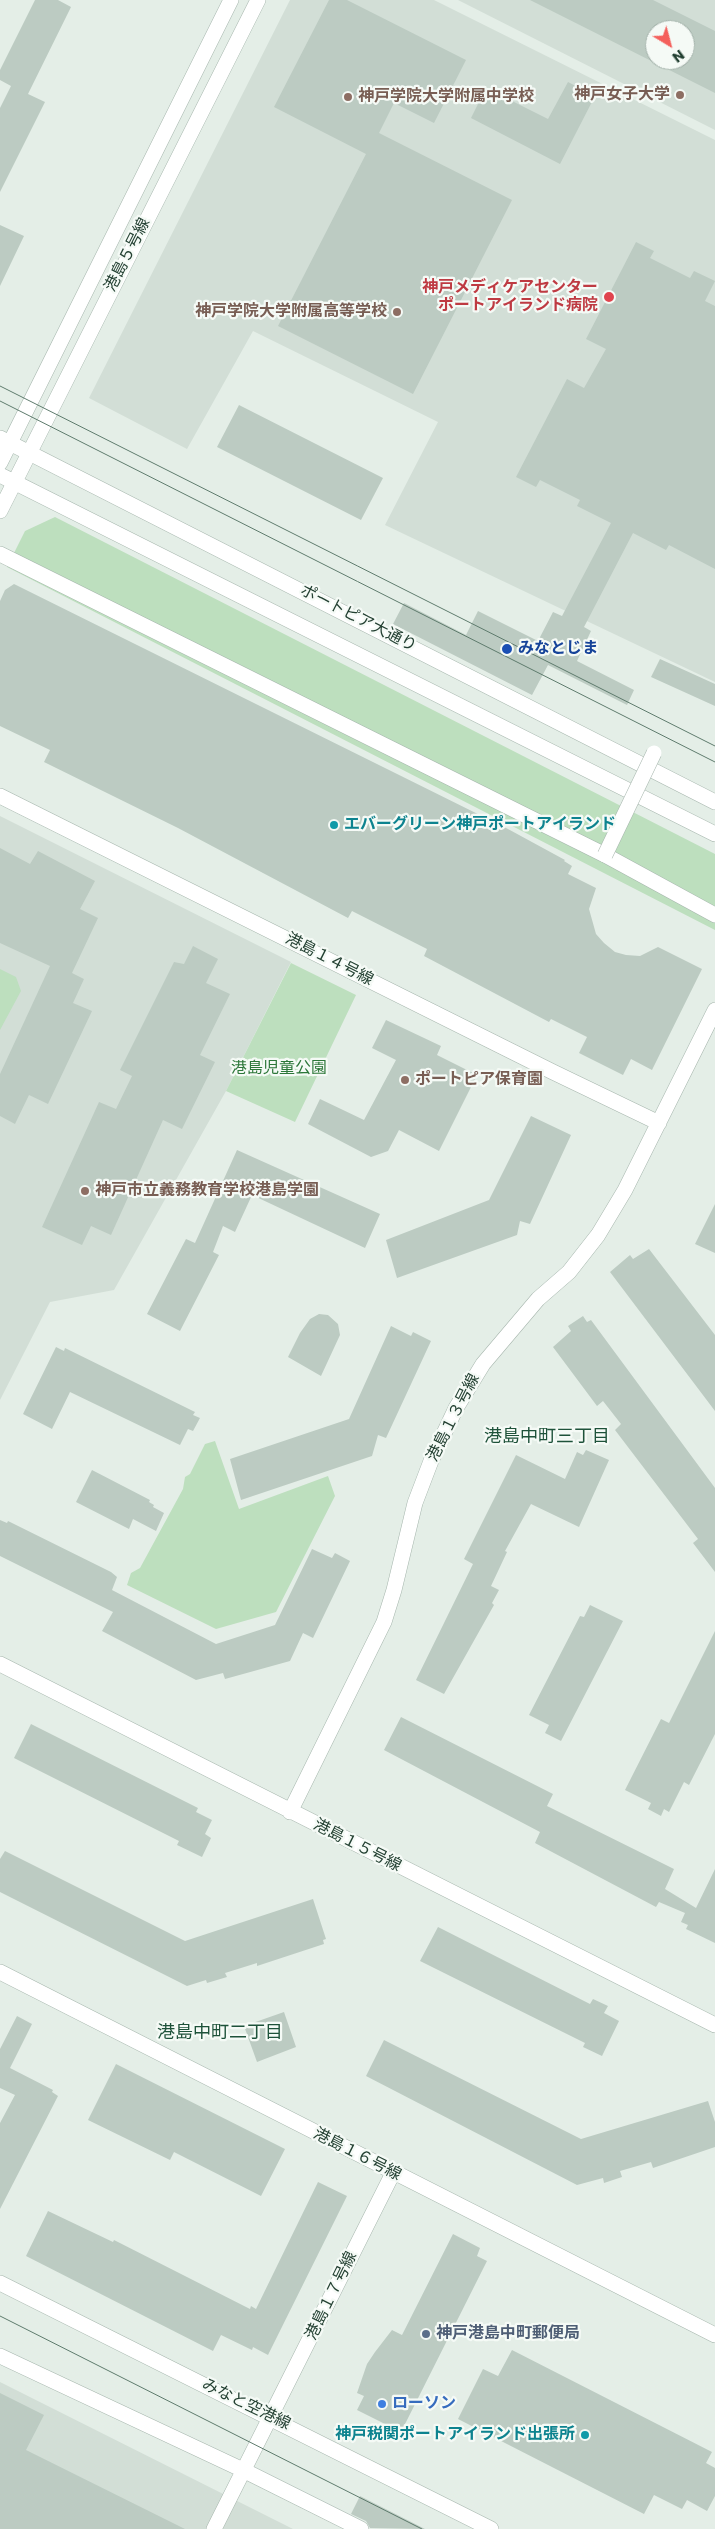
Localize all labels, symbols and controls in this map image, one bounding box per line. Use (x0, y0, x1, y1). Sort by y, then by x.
north arrow (645, 20, 695, 70)
text: N (668, 45, 689, 67)
place label: 神戸女子大学 (574, 85, 670, 105)
place label: 神戸学院大学附属中学校 (358, 87, 534, 107)
marker: 神戸女子大学 (674, 89, 686, 101)
marker: 神戸学院大学附属中学校 (342, 91, 354, 103)
street label: 港島５号線 (101, 215, 155, 295)
place label: 神戸メディケアセンター ポートアイランド病院 (422, 278, 598, 316)
marker: 神戸メディケアセンター ポートアイランド病院 (602, 290, 616, 304)
place label: 神戸学院大学附属高等学校 (195, 302, 387, 322)
marker: 神戸学院大学附属高等学校 (391, 306, 403, 318)
street label: ポートピア大通り (297, 581, 419, 657)
place label: みなとじま (518, 639, 598, 659)
marker: みなとじま (500, 642, 514, 656)
place label: エバーグリーン神戸ポートアイランド (344, 815, 616, 835)
marker: エバーグリーン神戸ポートアイランド (328, 819, 340, 831)
street label: 港島１４号線 (282, 930, 376, 990)
park label: 港島児童公園 (231, 1059, 327, 1079)
place label: ポートピア保育園 (415, 1070, 543, 1090)
marker: ポートピア保育園 (399, 1074, 411, 1086)
place label: 神戸市立義務教育学校港島学園 (95, 1181, 319, 1201)
marker: 神戸市立義務教育学校港島学園 (79, 1185, 91, 1197)
street label: 港島１３号線 (424, 1371, 484, 1465)
district label: 港島中町三丁目 (484, 1426, 610, 1448)
street label: 港島１５号線 (310, 1816, 404, 1876)
district label: 港島中町二丁目 (157, 2022, 283, 2044)
street label: 港島１６号線 (310, 2125, 404, 2185)
street label: 港島１７号線 (302, 2249, 362, 2343)
place label: 神戸港島中町郵便局 (436, 2324, 580, 2344)
marker: 神戸港島中町郵便局 (420, 2328, 432, 2340)
street label: みなと空港線 (199, 2375, 293, 2435)
place label: ローソン (392, 2394, 456, 2414)
marker: ローソン (376, 2398, 388, 2410)
place label: 神戸税関ポートアイランド出張所 (335, 2425, 575, 2445)
marker: 神戸税関ポートアイランド出張所 (579, 2429, 591, 2441)

